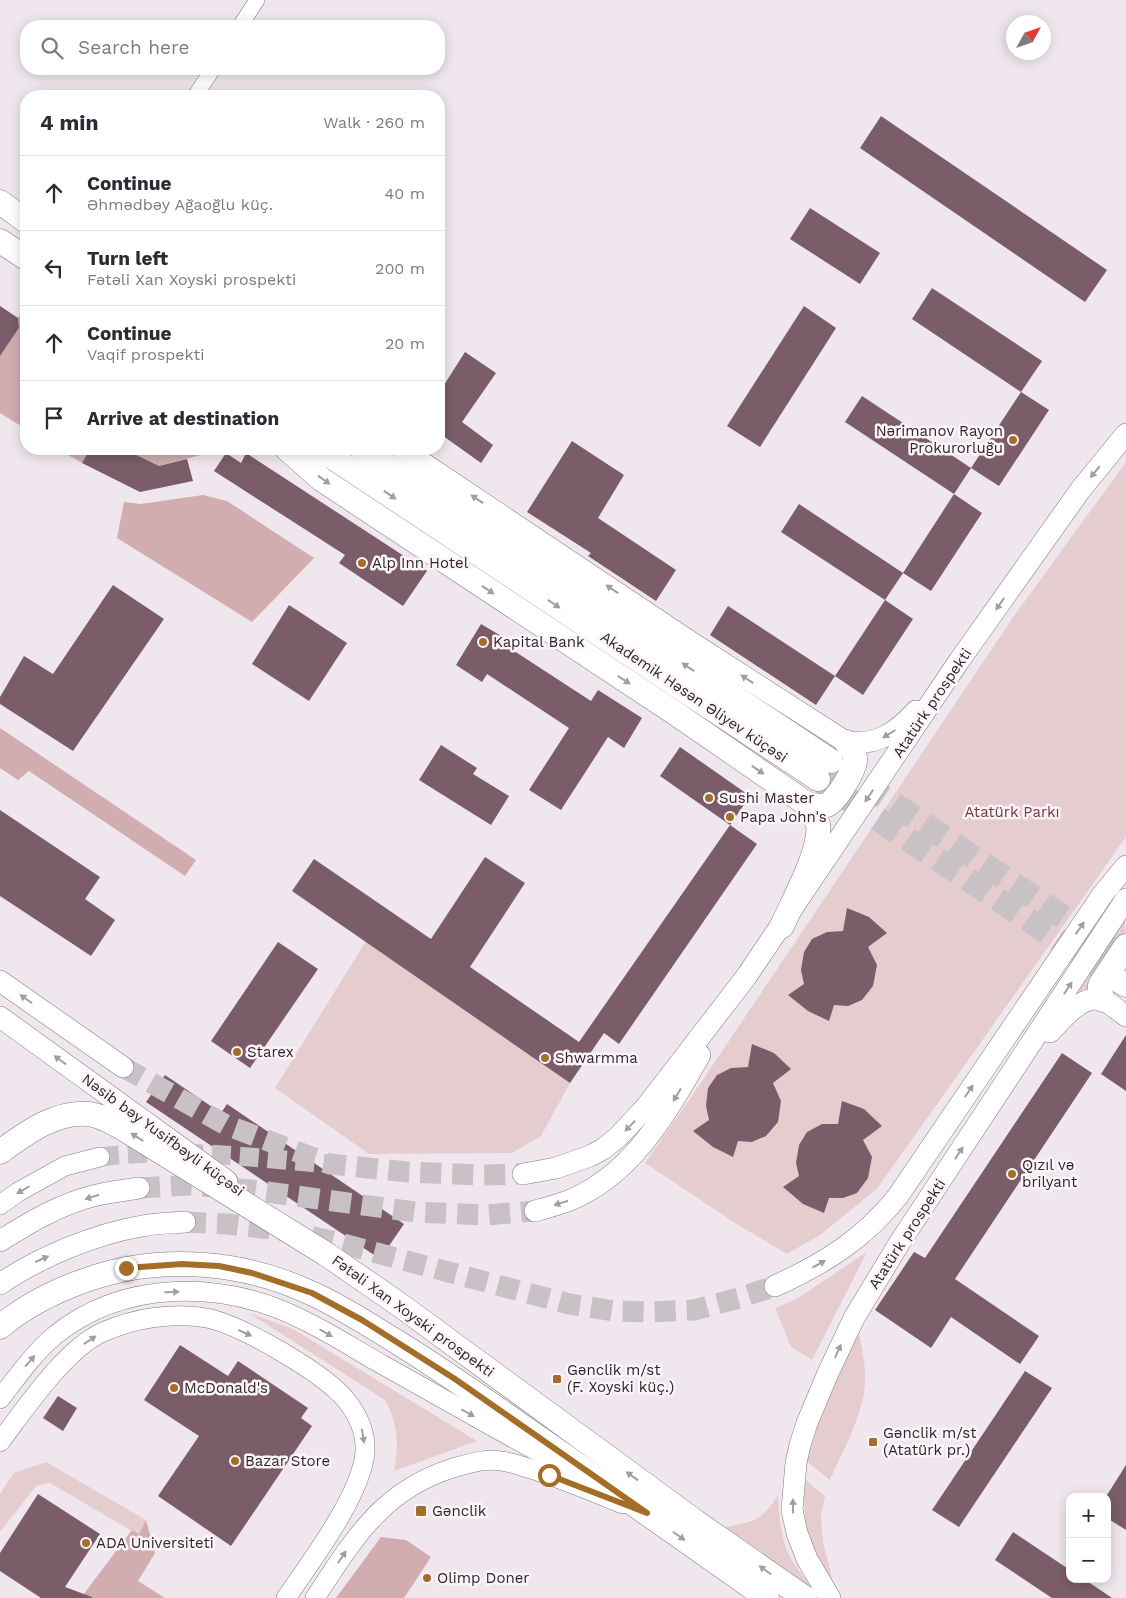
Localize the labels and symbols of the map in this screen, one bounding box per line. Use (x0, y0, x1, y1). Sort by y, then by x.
north arrow (1006, 15, 1051, 60)
place label: Nərimanov Rayon Prokurorluğu (876, 422, 1003, 457)
marker: Nərimanov Rayon Prokurorluğu (1007, 434, 1019, 446)
one-way arrow (1089, 465, 1100, 478)
one-way arrow (317, 475, 330, 486)
one-way arrow (383, 490, 397, 500)
one-way arrow (470, 494, 484, 503)
place label: Alp Inn Hotel (372, 554, 469, 572)
marker: Alp Inn Hotel (356, 557, 368, 569)
one-way arrow (605, 584, 619, 594)
one-way arrow (481, 585, 495, 595)
one-way arrow (995, 597, 1005, 610)
one-way arrow (548, 599, 561, 609)
street label: Akademik Həsən Əliyev küçəsi (597, 628, 791, 766)
place label: Kapital Bank (493, 633, 585, 651)
marker: Kapital Bank (477, 636, 489, 648)
street label: Atatürk prospekti (889, 645, 975, 761)
one-way arrow (682, 662, 695, 671)
one-way arrow (741, 674, 754, 683)
one-way arrow (617, 675, 630, 684)
one-way arrow (882, 729, 896, 738)
one-way arrow (752, 766, 765, 775)
place label: Sushi Master (719, 789, 814, 807)
one-way arrow (864, 789, 874, 803)
marker: Sushi Master (703, 792, 715, 804)
park label: Atatürk Parkı (964, 803, 1060, 821)
place label: Papa John's (740, 808, 827, 826)
marker: Papa John's (724, 811, 736, 823)
one-way arrow (1075, 921, 1085, 934)
one-way arrow (1063, 981, 1073, 995)
one-way arrow (19, 994, 32, 1004)
place label: Starex (247, 1043, 294, 1061)
marker: Starex (231, 1046, 243, 1058)
place label: Shwarmma (555, 1049, 638, 1067)
marker: Shwarmma (539, 1052, 551, 1064)
one-way arrow (54, 1055, 67, 1065)
street label: Nəsib bəy Yusifbəyli küçəsi (78, 1070, 248, 1200)
one-way arrow (964, 1084, 974, 1098)
one-way arrow (673, 1088, 682, 1101)
one-way arrow (624, 1119, 636, 1131)
one-way arrow (131, 1133, 144, 1142)
one-way arrow (954, 1146, 964, 1160)
place label: Qızıl və brilyant (1022, 1156, 1078, 1191)
marker: Qızıl və brilyant (1006, 1168, 1018, 1180)
street label: Atatürk prospekti (865, 1175, 949, 1293)
one-way arrow (17, 1185, 30, 1194)
one-way arrow (84, 1194, 99, 1202)
one-way arrow (553, 1199, 568, 1207)
street label: Fətəli Xan Xoyski prospekti (328, 1251, 498, 1381)
one-way arrow (35, 1255, 49, 1263)
route end (115, 1257, 138, 1280)
one-way arrow (812, 1260, 825, 1269)
one-way arrow (164, 1288, 180, 1296)
one-way arrow (319, 1329, 334, 1337)
one-way arrow (238, 1330, 252, 1338)
one-way arrow (83, 1335, 97, 1345)
one-way arrow (834, 1344, 842, 1358)
one-way arrow (25, 1355, 36, 1368)
place label: Gənclik m/st (F. Xoyski küç.) (567, 1361, 674, 1396)
marker: Gənclik m/st (F. Xoyski küç.) (551, 1373, 563, 1385)
place label: McDonald's (184, 1379, 268, 1397)
marker: McDonald's (168, 1382, 180, 1394)
one-way arrow (461, 1408, 474, 1417)
place label: Gənclik m/st (Atatürk pr.) (883, 1424, 977, 1459)
one-way arrow (360, 1429, 368, 1445)
marker: Gənclik m/st (Atatürk pr.) (867, 1436, 879, 1448)
place label: Bazar Store (245, 1452, 330, 1470)
marker: Bazar Store (229, 1455, 241, 1467)
route start (538, 1464, 561, 1487)
one-way arrow (625, 1471, 639, 1481)
one-way arrow (789, 1497, 797, 1513)
place label: Gənclik (432, 1502, 487, 1520)
marker: Gənclik (414, 1504, 428, 1518)
one-way arrow (672, 1531, 686, 1541)
place label: ADA Universiteti (96, 1534, 214, 1552)
marker: ADA Universiteti (80, 1537, 92, 1549)
one-way arrow (337, 1551, 347, 1564)
one-way arrow (758, 1565, 771, 1575)
place label: Olimp Doner (437, 1569, 530, 1587)
marker: Olimp Doner (421, 1572, 433, 1584)

